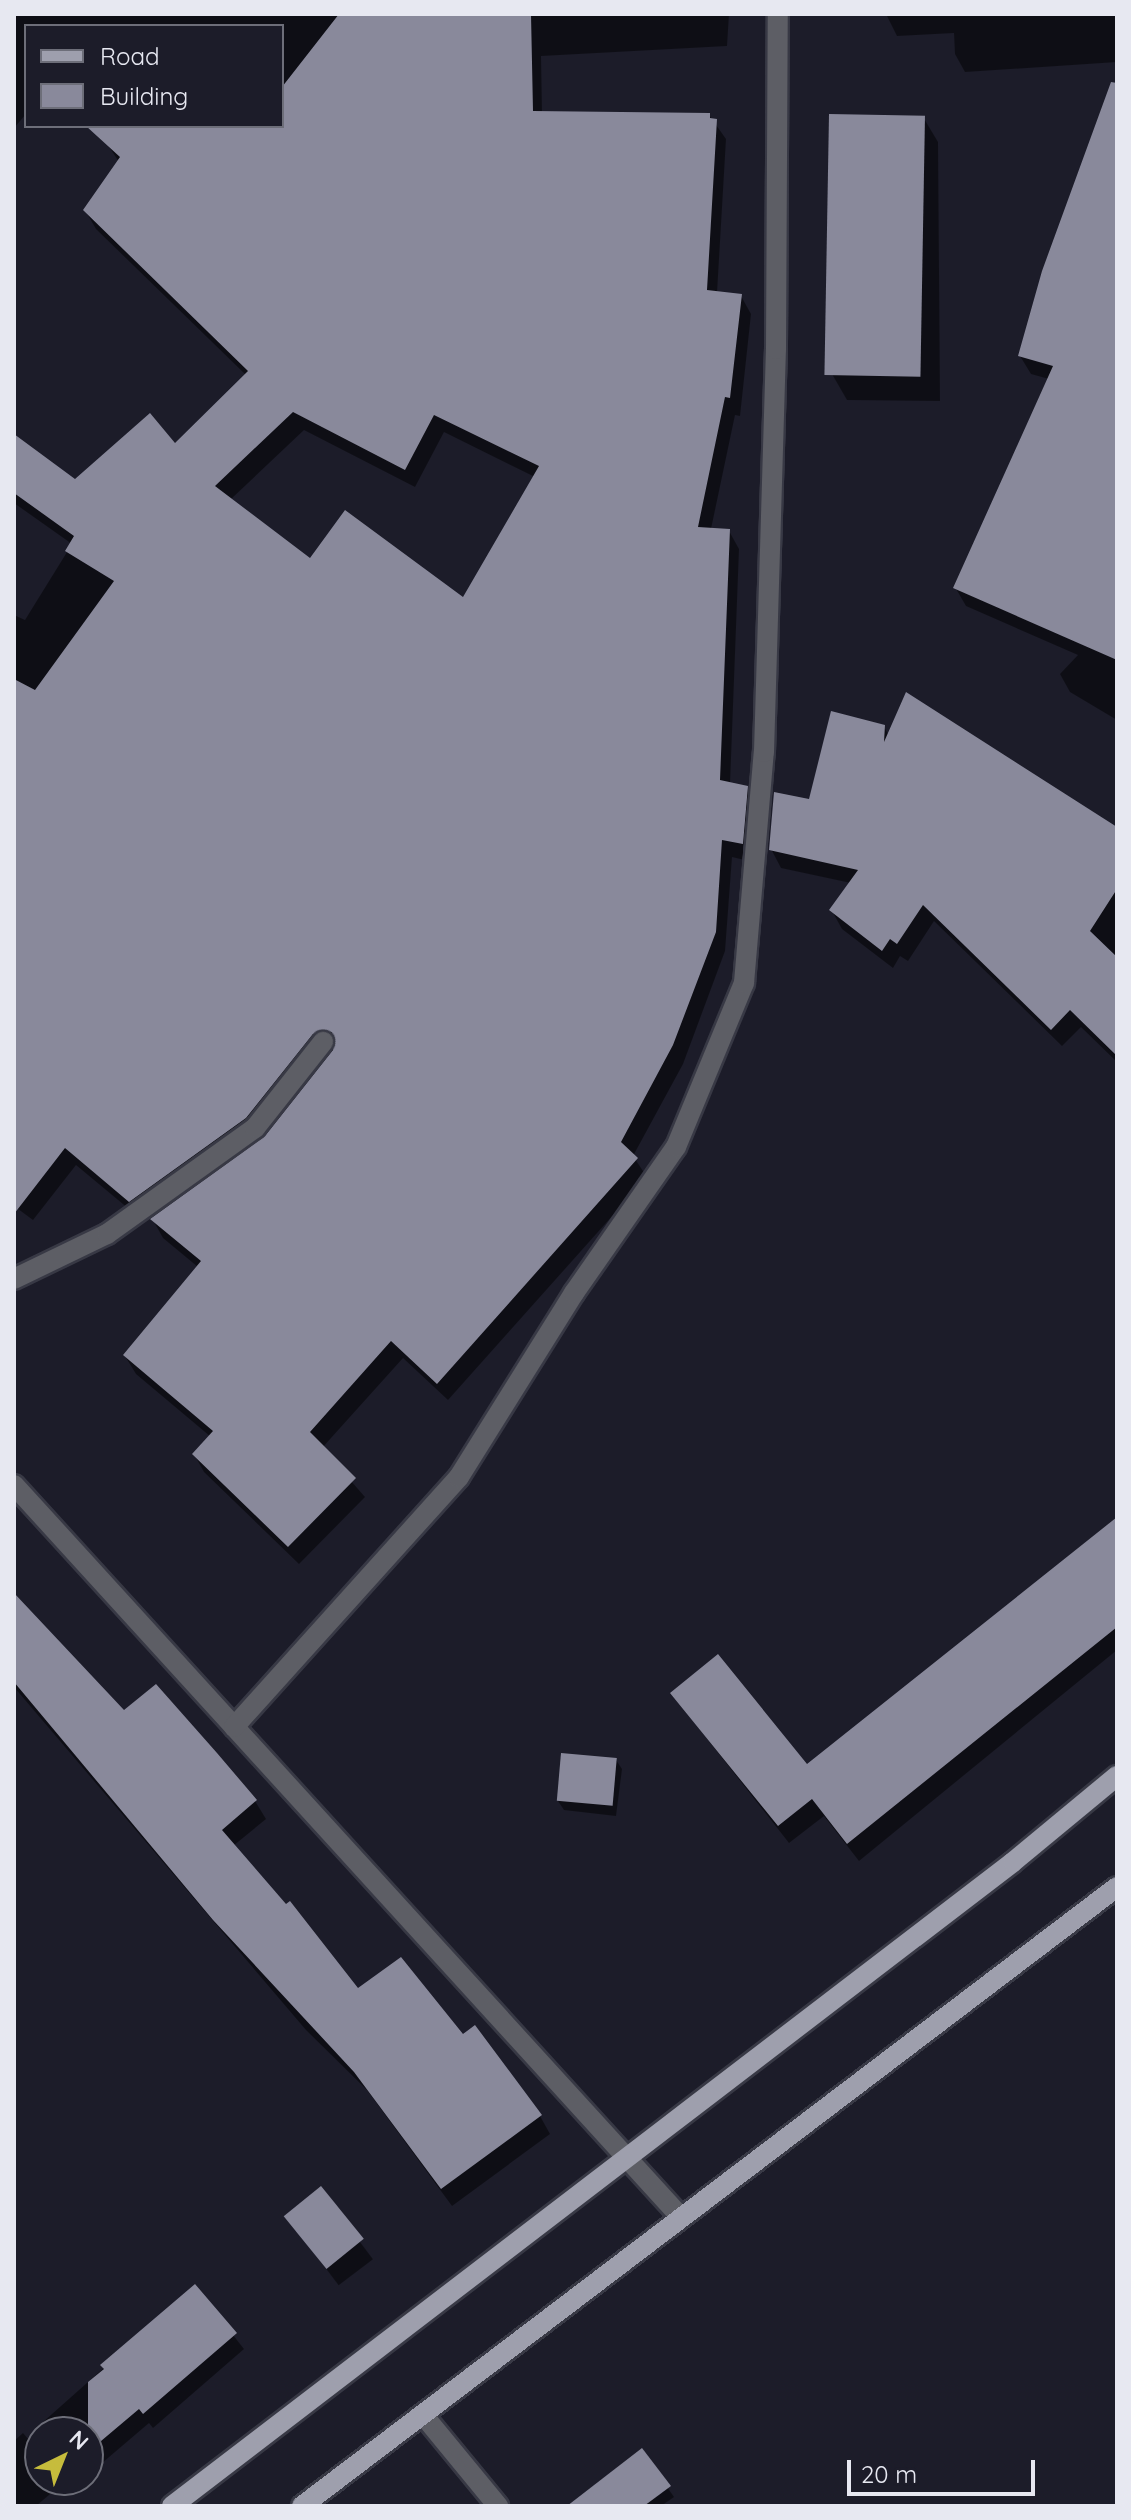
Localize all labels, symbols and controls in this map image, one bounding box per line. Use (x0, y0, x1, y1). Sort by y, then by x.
legend (24, 24, 284, 128)
text: Road (100, 41, 160, 71)
text: Building (100, 81, 188, 111)
north arrow (24, 2416, 104, 2496)
text: N (64, 2424, 94, 2456)
scale bar (851, 2444, 1039, 2494)
text: 20 m (861, 2459, 917, 2489)

